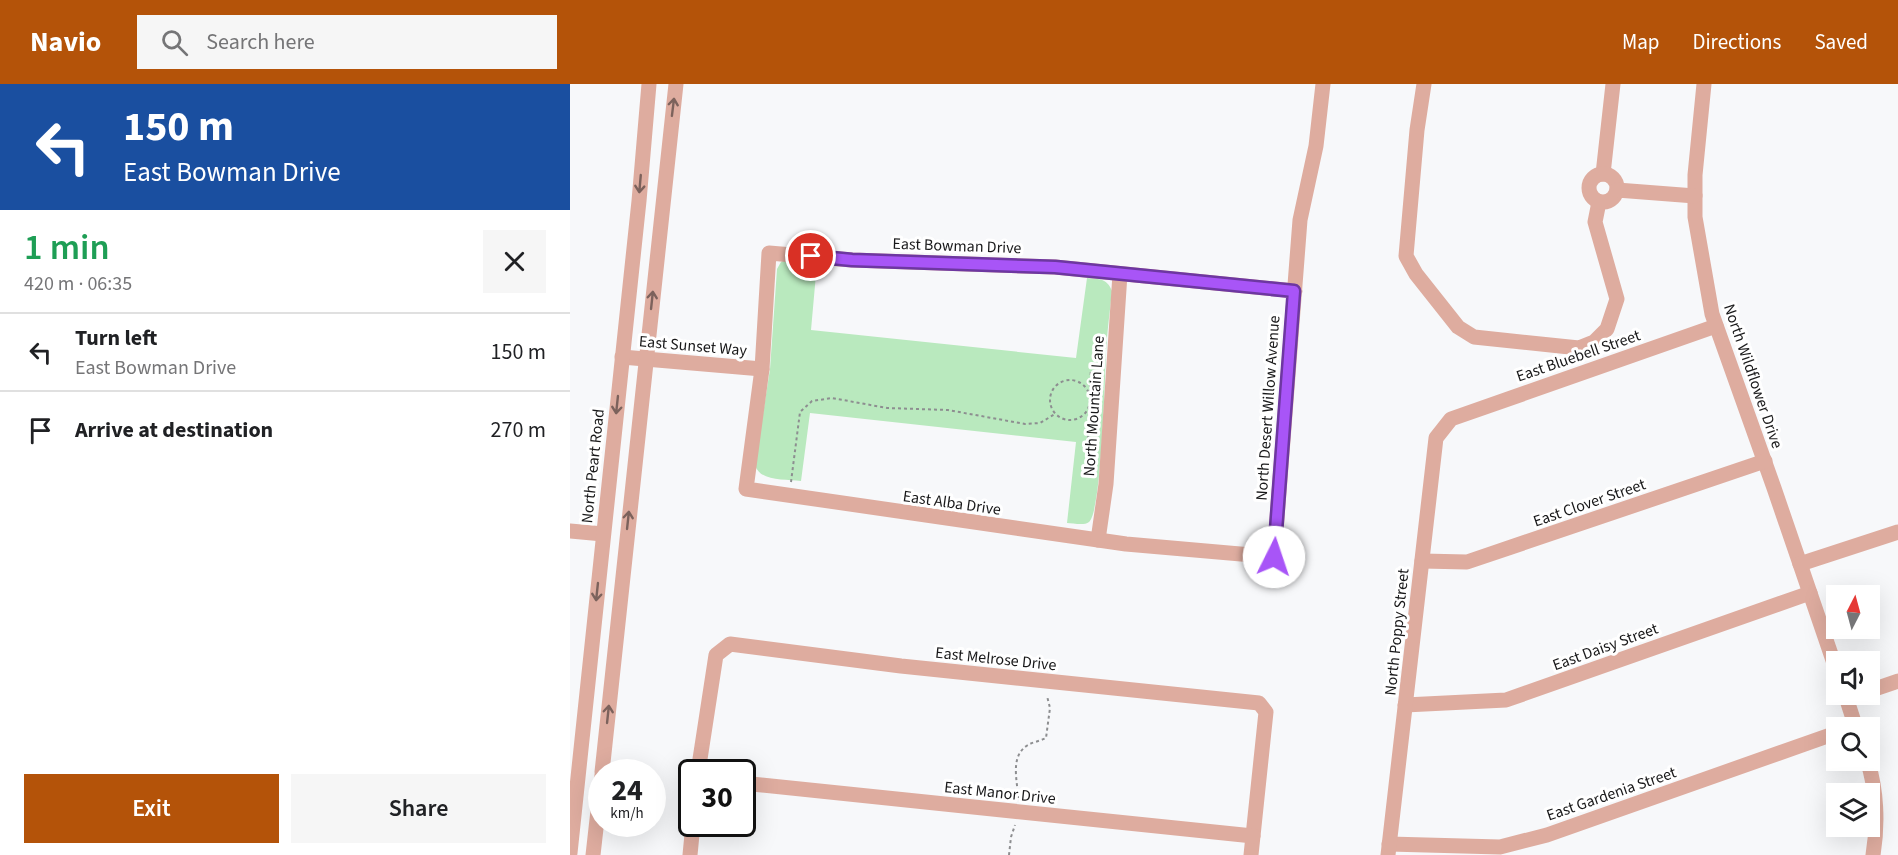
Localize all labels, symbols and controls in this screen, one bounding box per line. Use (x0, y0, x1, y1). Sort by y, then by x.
search box (137, 15, 557, 69)
text: Navio (30, 22, 101, 62)
icon: search (158, 26, 191, 59)
text: Search here (206, 26, 315, 58)
text: Map (1622, 27, 1660, 57)
text: Directions (1693, 27, 1781, 57)
text: Saved (1814, 27, 1868, 57)
text: 150 m (123, 97, 234, 157)
one-way arrow (668, 97, 679, 117)
icon: left (24, 108, 102, 186)
text: East Bowman Drive (123, 153, 341, 192)
one-way arrow (634, 174, 645, 194)
text: 1 min (24, 222, 110, 273)
button: close (483, 230, 546, 293)
pin (785, 230, 836, 281)
street label: East Bowman Drive (892, 233, 1022, 259)
icon: arrive (794, 239, 827, 272)
text: 420 m · 06:35 (24, 270, 132, 298)
one-way arrow (647, 291, 658, 311)
street label: North Wildflower Drive (1718, 301, 1788, 452)
street label: North Desert Willow Avenue (1251, 315, 1285, 501)
text: Turn left (75, 322, 157, 354)
street label: East Bluebell Street (1513, 324, 1644, 387)
street label: East Sunset Way (638, 330, 748, 362)
street label: North Mountain Lane (1078, 335, 1110, 477)
icon: left (24, 336, 57, 369)
text: 150 m (491, 336, 546, 368)
text: East Bowman Drive (75, 354, 236, 382)
one-way arrow (611, 395, 622, 415)
street label: North Peart Road (576, 408, 610, 524)
icon: arrive (24, 414, 57, 447)
text: Arrive at destination (75, 414, 273, 446)
text: 270 m (491, 414, 546, 446)
street label: East Clover Street (1530, 473, 1649, 532)
street label: East Alba Drive (901, 485, 1002, 521)
one-way arrow (623, 511, 634, 531)
position arrow (1242, 525, 1306, 589)
street label: North Poppy Street (1379, 567, 1415, 697)
one-way arrow (591, 582, 602, 601)
north arrow (1826, 585, 1880, 639)
map controls (1826, 585, 1880, 837)
street label: East Daisy Street (1550, 617, 1662, 676)
street label: East Melrose Drive (934, 642, 1058, 676)
button: sound (1826, 651, 1880, 705)
one-way arrow (603, 705, 614, 725)
button: search (1826, 717, 1880, 771)
speed limit sign: 30 (678, 759, 756, 837)
street label: East Gardenia Street (1544, 761, 1680, 826)
text: 24 (611, 769, 643, 812)
button: Exit (24, 774, 279, 843)
button: Share (291, 774, 546, 843)
street label: East Manor Drive (943, 776, 1057, 810)
button: layers (1826, 783, 1880, 837)
text: km/h (610, 803, 644, 824)

